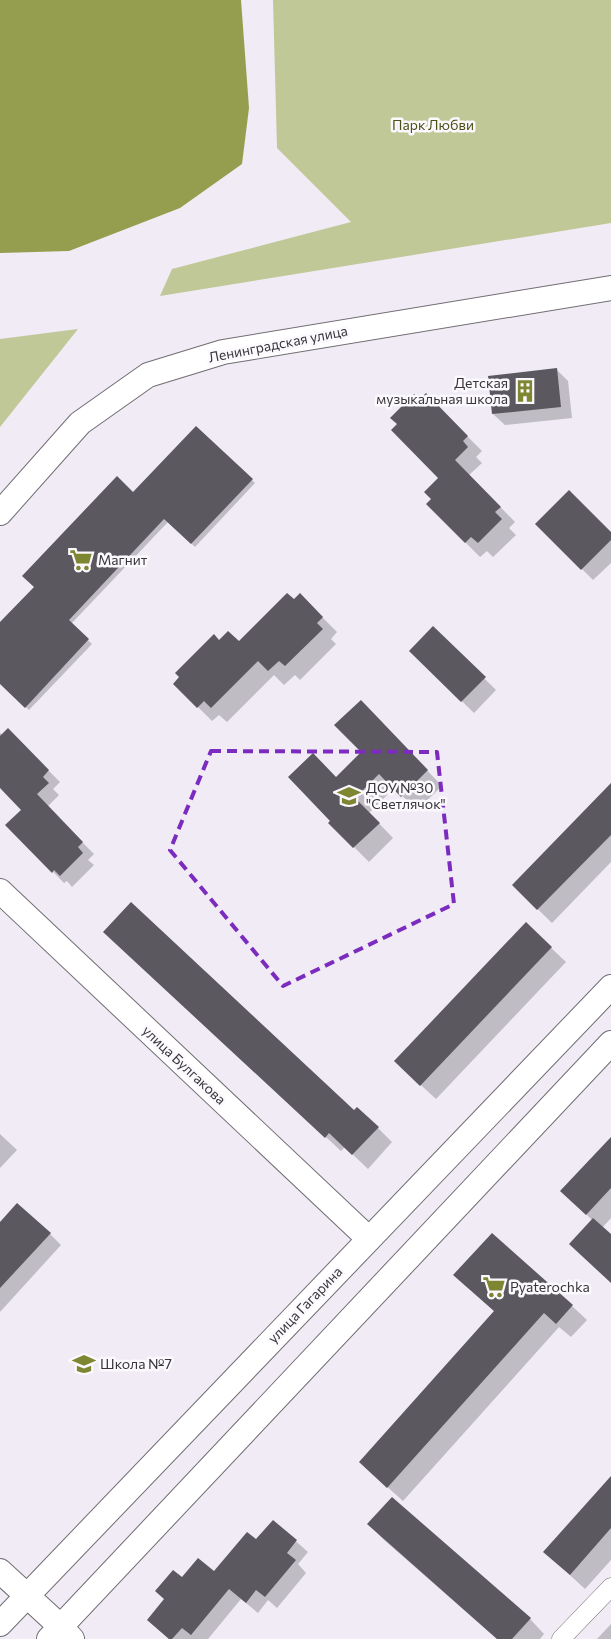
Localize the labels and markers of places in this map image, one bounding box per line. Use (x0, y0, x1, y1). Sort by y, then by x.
place label: Детская музыкальная школа (376, 374, 508, 407)
building icon: Детская музыкальная школа (512, 378, 538, 404)
supermarket icon: Магнит (68, 547, 94, 573)
place label: Магнит (98, 551, 148, 568)
place label: ДОУ №30 "Светлячок" (366, 779, 446, 812)
school or university icon: ДОУ №30 "Светлячок" (336, 783, 362, 809)
supermarket icon: Pyaterochka (481, 1274, 507, 1300)
place label: Pyaterochka (510, 1278, 590, 1295)
school or university icon: Школа №7 (71, 1351, 97, 1377)
place label: Школа №7 (100, 1355, 172, 1372)

